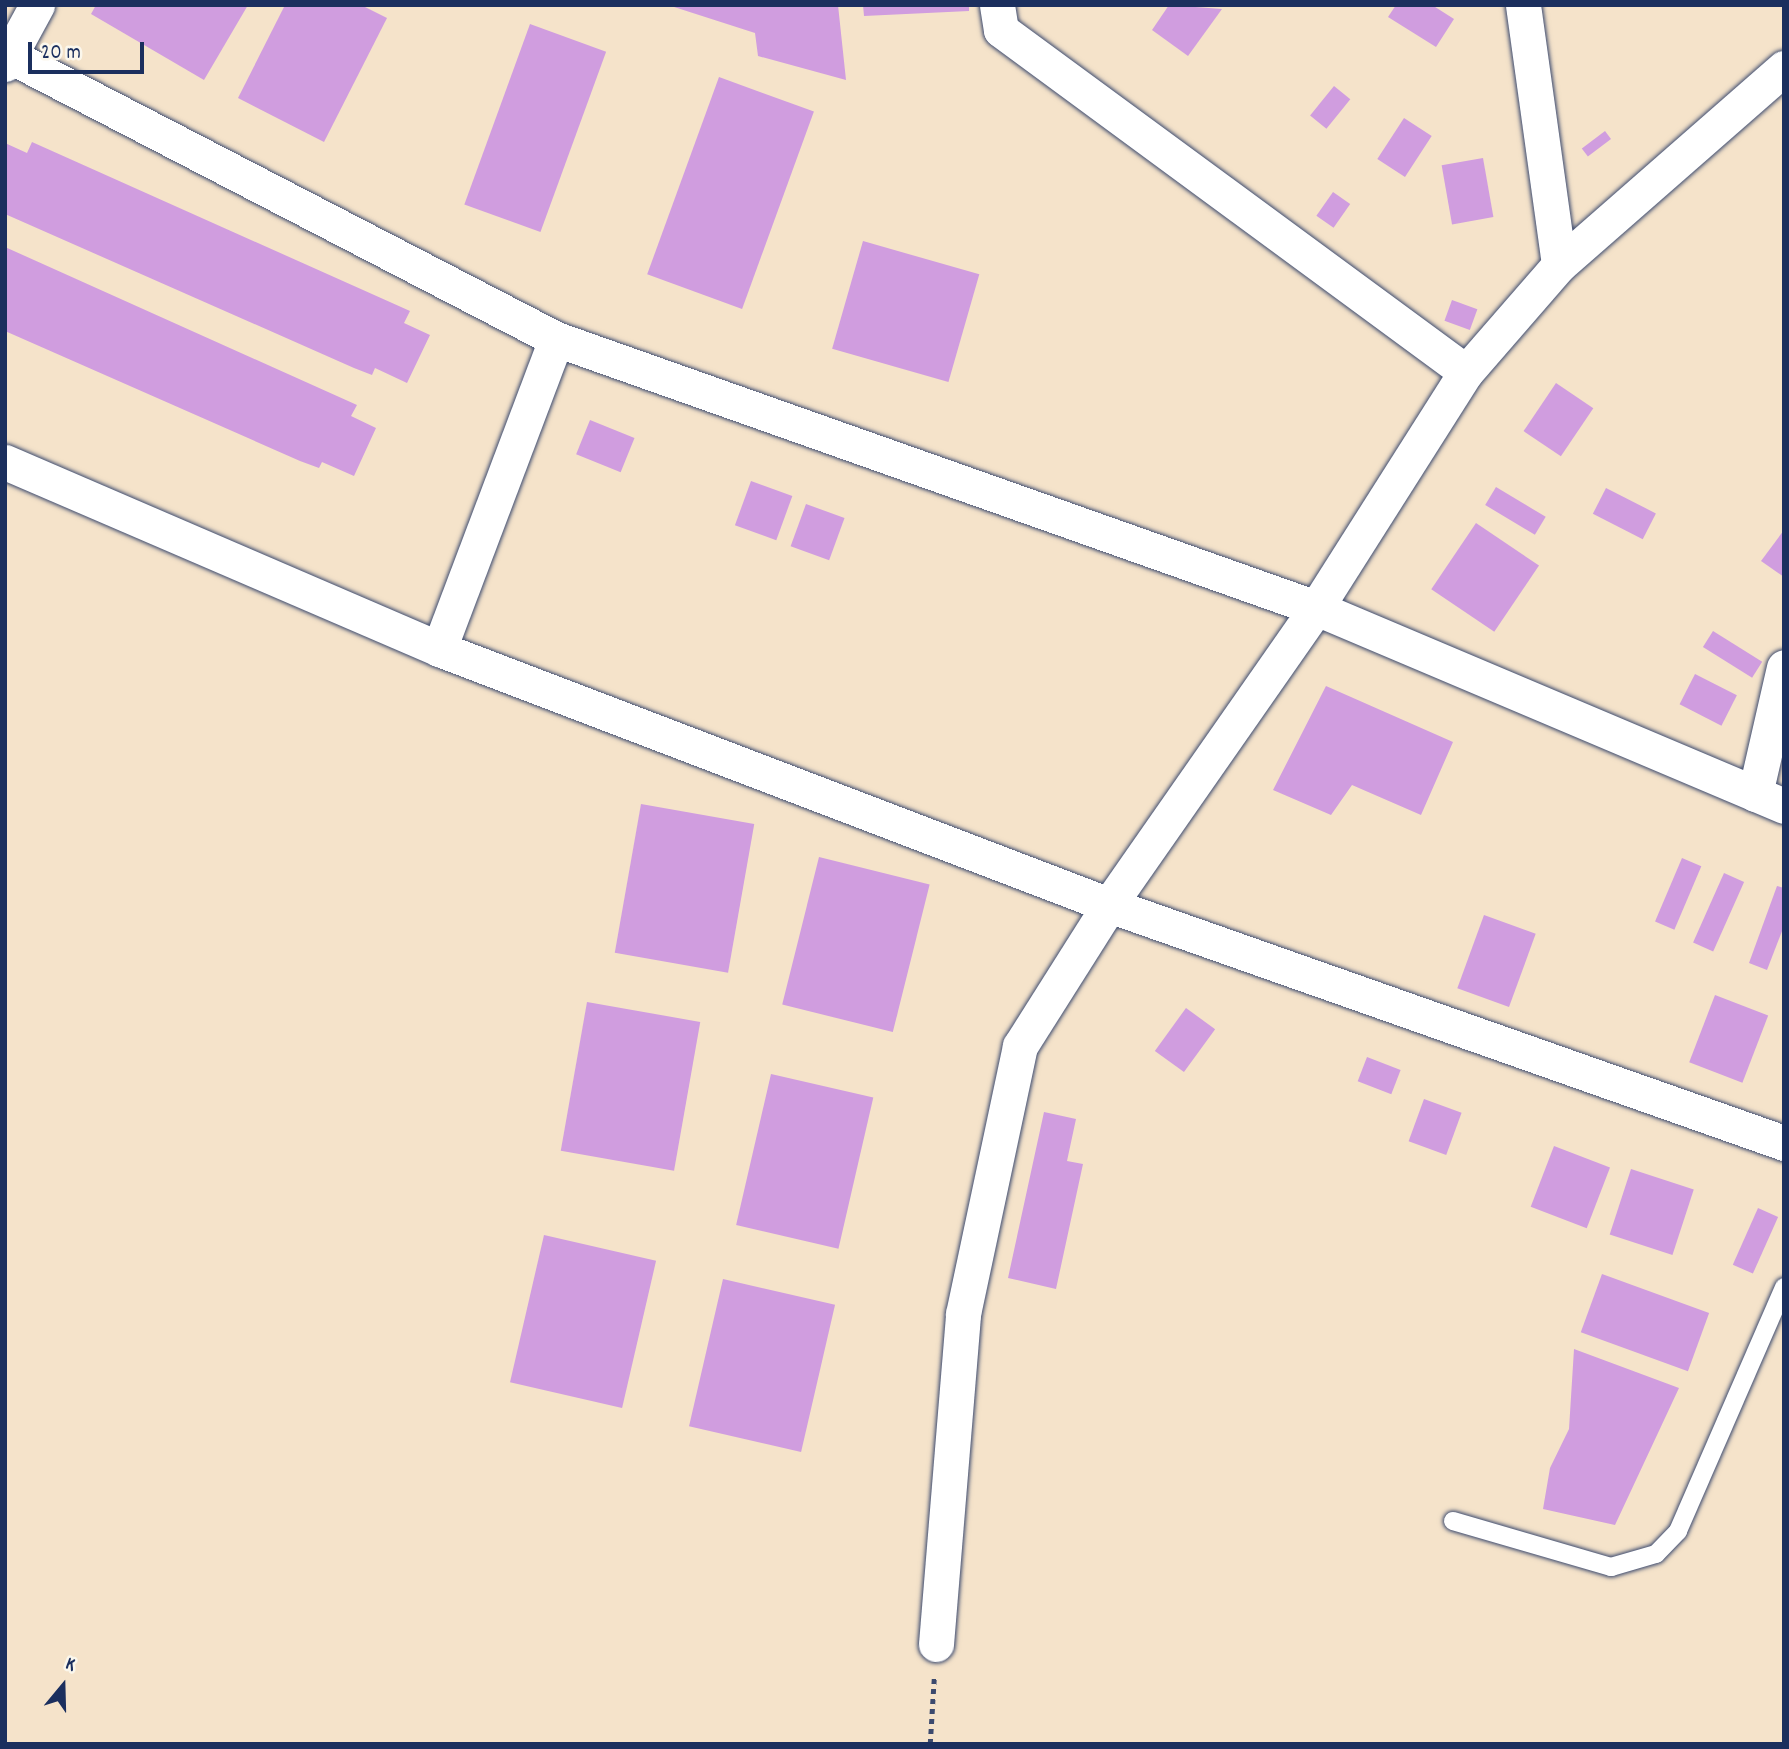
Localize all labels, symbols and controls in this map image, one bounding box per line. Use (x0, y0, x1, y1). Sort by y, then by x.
scale bar (32, 28, 147, 72)
text: 20 m (41, 39, 81, 69)
north arrow (28, 1651, 98, 1721)
text: K (61, 1651, 79, 1680)

